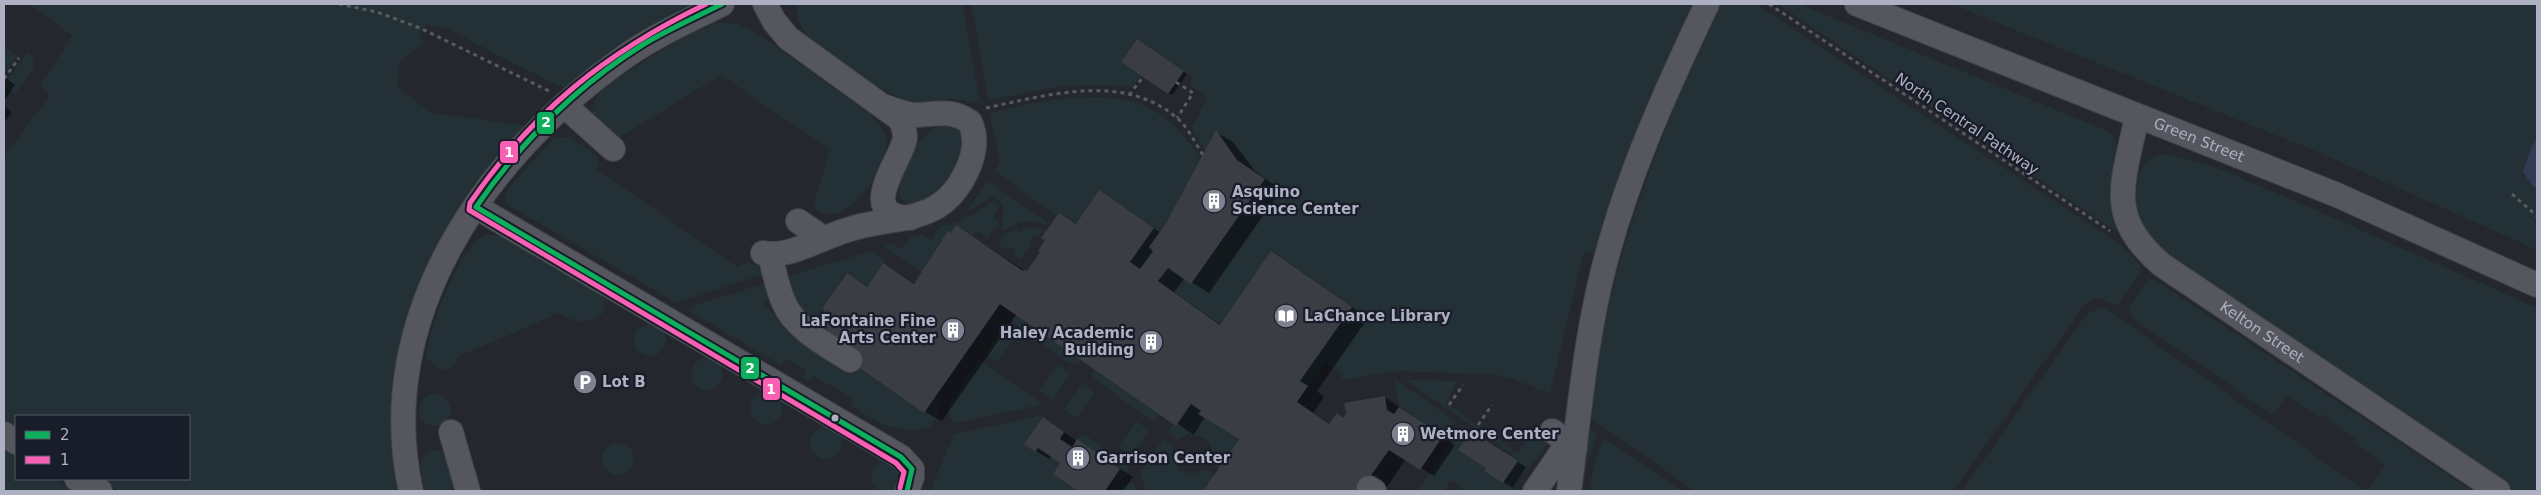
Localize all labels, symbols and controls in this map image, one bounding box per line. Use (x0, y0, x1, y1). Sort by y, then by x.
street label: North Central Pathway (1892, 69, 2042, 179)
line badge: 2 (536, 111, 555, 135)
text: 2 (541, 114, 551, 130)
street label: Green Street (2151, 114, 2247, 166)
line badge: 1 (499, 140, 519, 164)
text: 1 (504, 144, 514, 160)
place label: Asquino Science Center (1232, 183, 1359, 218)
building icon: Asquino Science Center (1201, 188, 1227, 214)
street label: Kelton Street (2217, 298, 2308, 367)
library icon: LaChance Library (1273, 303, 1299, 329)
place label: LaChance Library (1304, 307, 1451, 325)
place label: LaFontaine Fine Arts Center (801, 312, 937, 347)
building icon: LaFontaine Fine Arts Center (940, 317, 966, 343)
place label: Haley Academic Building (1000, 324, 1134, 359)
building icon: Haley Academic Building (1138, 329, 1164, 355)
line badge: 2 (740, 356, 760, 380)
text: 2 (745, 360, 755, 376)
parking icon: Lot B (572, 369, 598, 395)
place label: Lot B (602, 373, 646, 391)
line badge: 1 (762, 377, 781, 401)
text: 1 (766, 381, 776, 397)
unlabelled marker (830, 413, 840, 423)
legend (15, 415, 190, 480)
building icon: Wetmore Center (1390, 421, 1416, 447)
place label: Wetmore Center (1420, 425, 1559, 443)
text: 2 (60, 426, 70, 444)
building icon: Garrison Center (1065, 445, 1091, 471)
place label: Garrison Center (1096, 449, 1231, 467)
text: 1 (60, 451, 70, 469)

